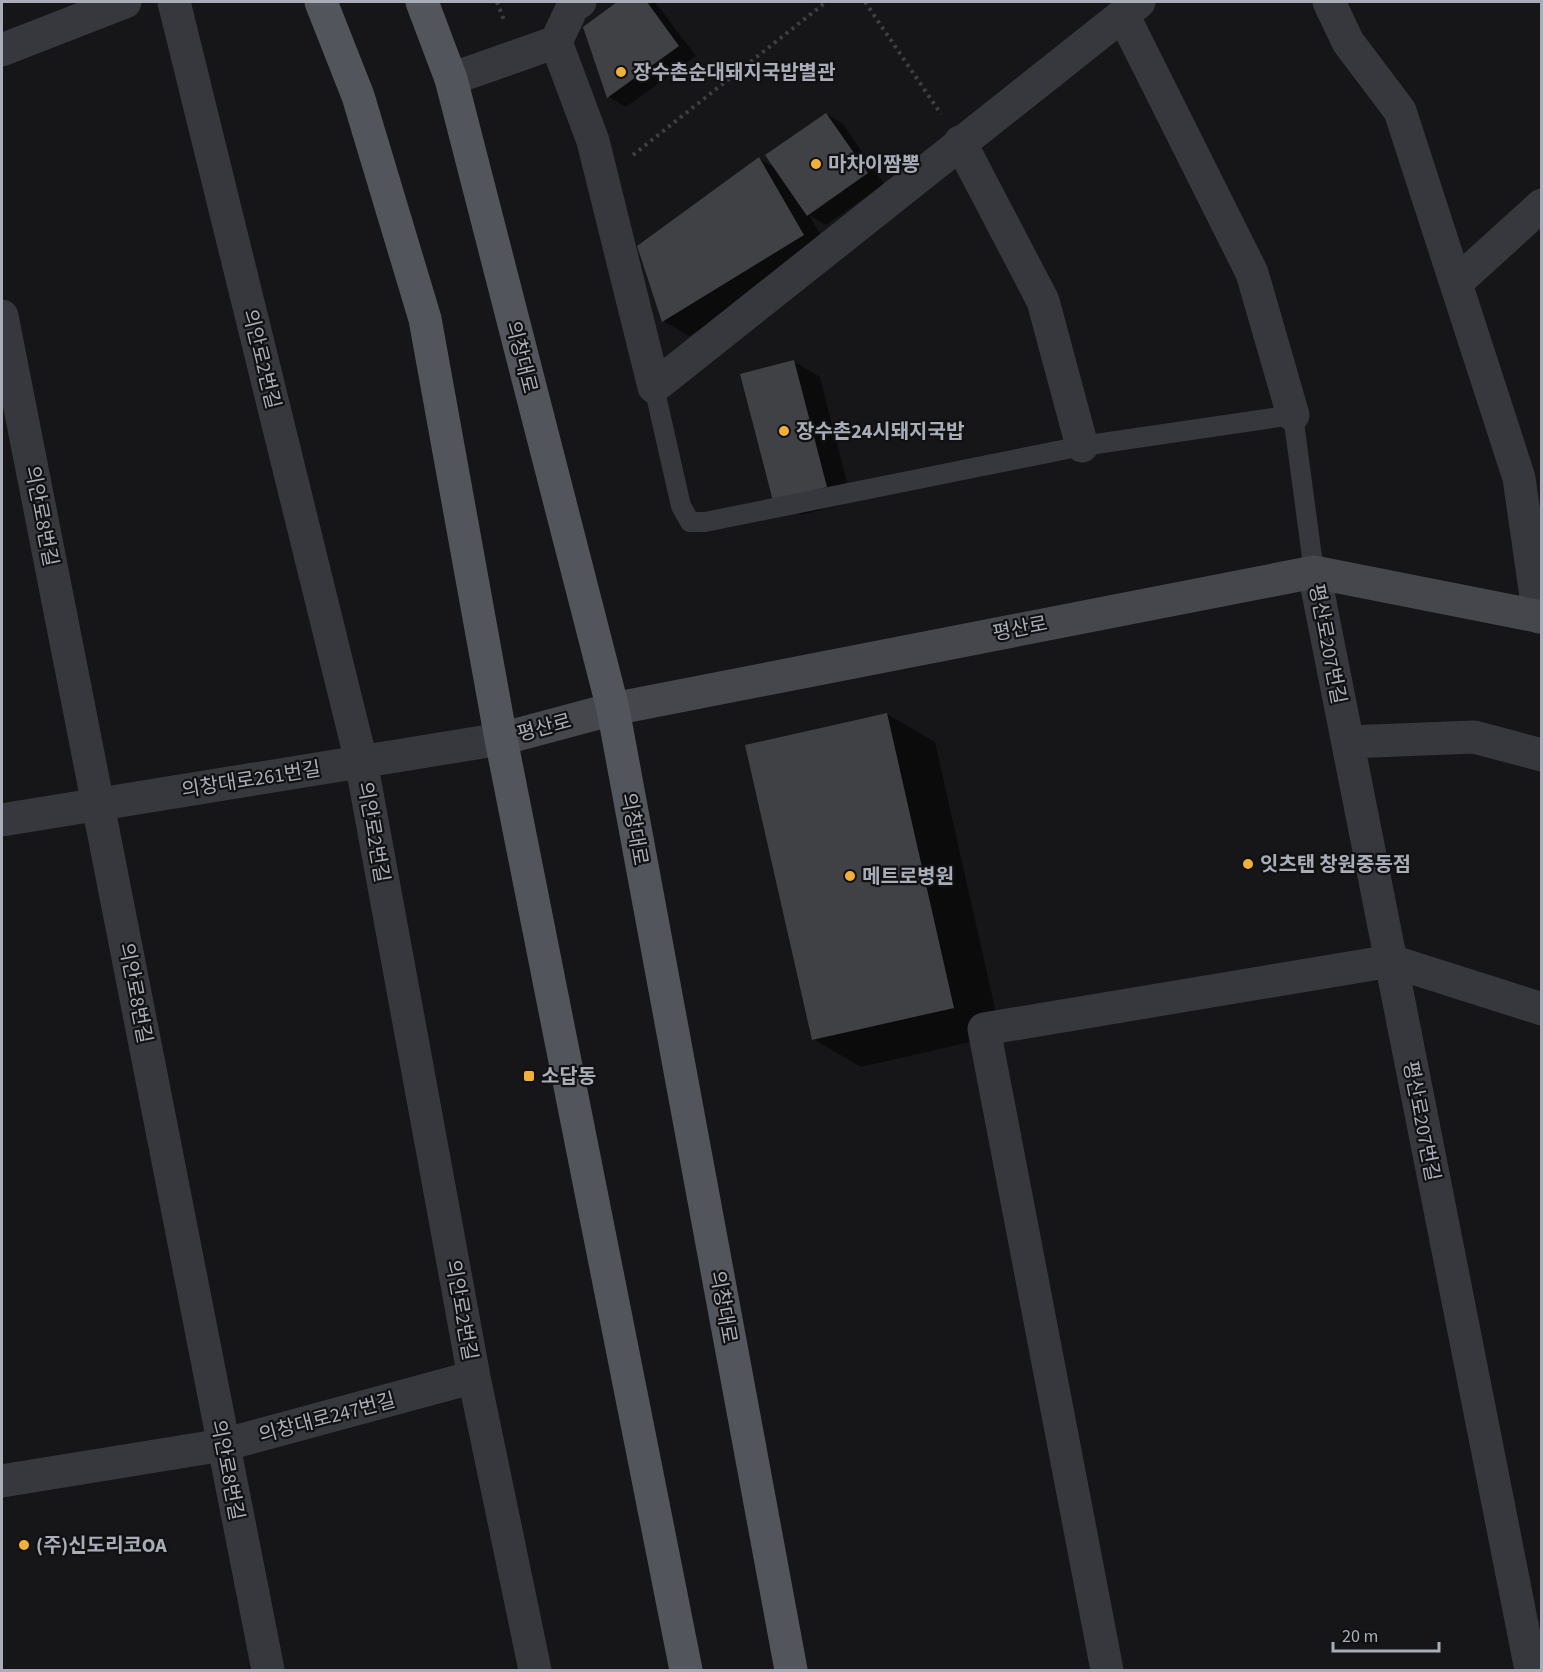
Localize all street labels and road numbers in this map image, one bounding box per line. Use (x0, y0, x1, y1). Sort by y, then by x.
street label: 의안로2번길 (235, 306, 287, 412)
street label: 의창대로 (499, 318, 544, 396)
street label: 의안로8번길 (18, 463, 64, 569)
street label: 평산로207번길 (1302, 582, 1352, 707)
street label: 평산로 (990, 610, 1050, 648)
street label: 평산로 (514, 707, 575, 749)
street label: 의창대로261번길 (180, 755, 323, 805)
street label: 의안로2번길 (350, 780, 396, 885)
street label: 의창대로 (614, 790, 654, 868)
street label: 의안로8번길 (112, 940, 158, 1046)
street label: 평산로207번길 (1396, 1059, 1446, 1184)
street label: 의안로2번길 (438, 1258, 484, 1363)
street label: 의창대로 (703, 1268, 743, 1346)
street label: 의창대로247번길 (256, 1386, 399, 1450)
street label: 의안로8번길 (204, 1417, 250, 1523)

